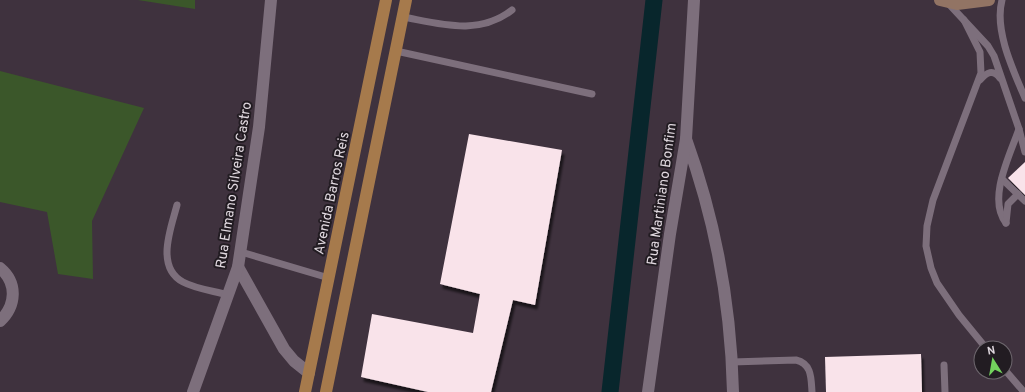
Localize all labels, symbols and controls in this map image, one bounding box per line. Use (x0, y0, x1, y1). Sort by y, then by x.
street label: Rua Elmano Silveira Castro (213, 100, 256, 270)
street label: Rua Martiniano Bonfim (644, 122, 681, 266)
street label: Avenida Barros Reis (311, 130, 354, 256)
north arrow (973, 340, 1013, 380)
text: N (986, 344, 996, 359)

